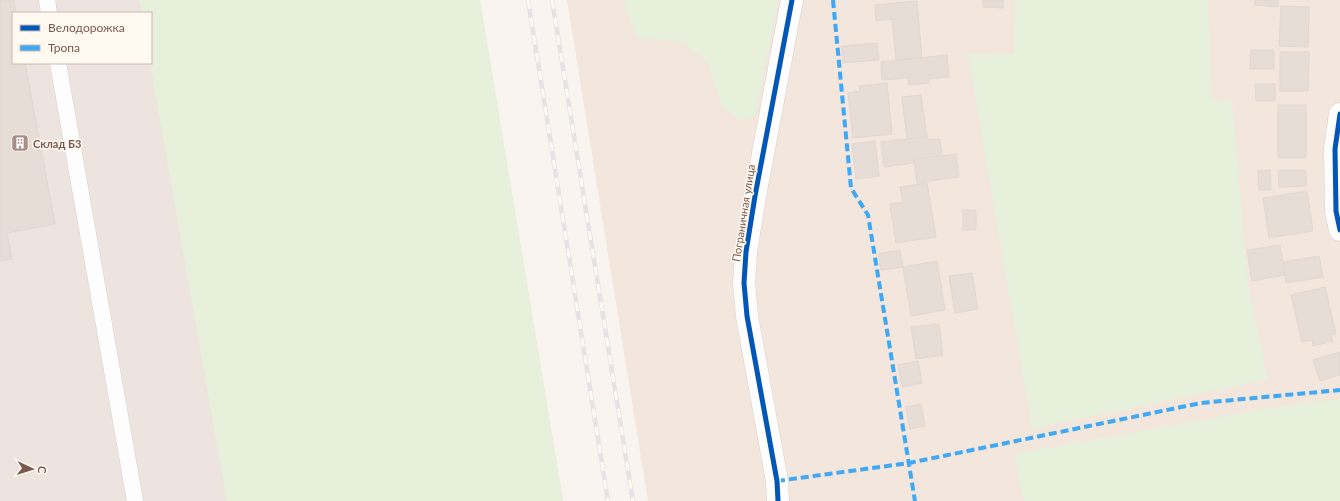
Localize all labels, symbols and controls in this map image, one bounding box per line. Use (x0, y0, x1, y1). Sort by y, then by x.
legend (12, 12, 152, 64)
text: Велодорожка (48, 20, 125, 35)
text: Тропа (48, 40, 80, 55)
building icon: Склад Б3 (10, 133, 30, 153)
place label: Склад Б3 (33, 137, 81, 150)
street label: Пограничная улица (729, 163, 757, 263)
north arrow (12, 449, 52, 489)
text: С (36, 466, 49, 475)

